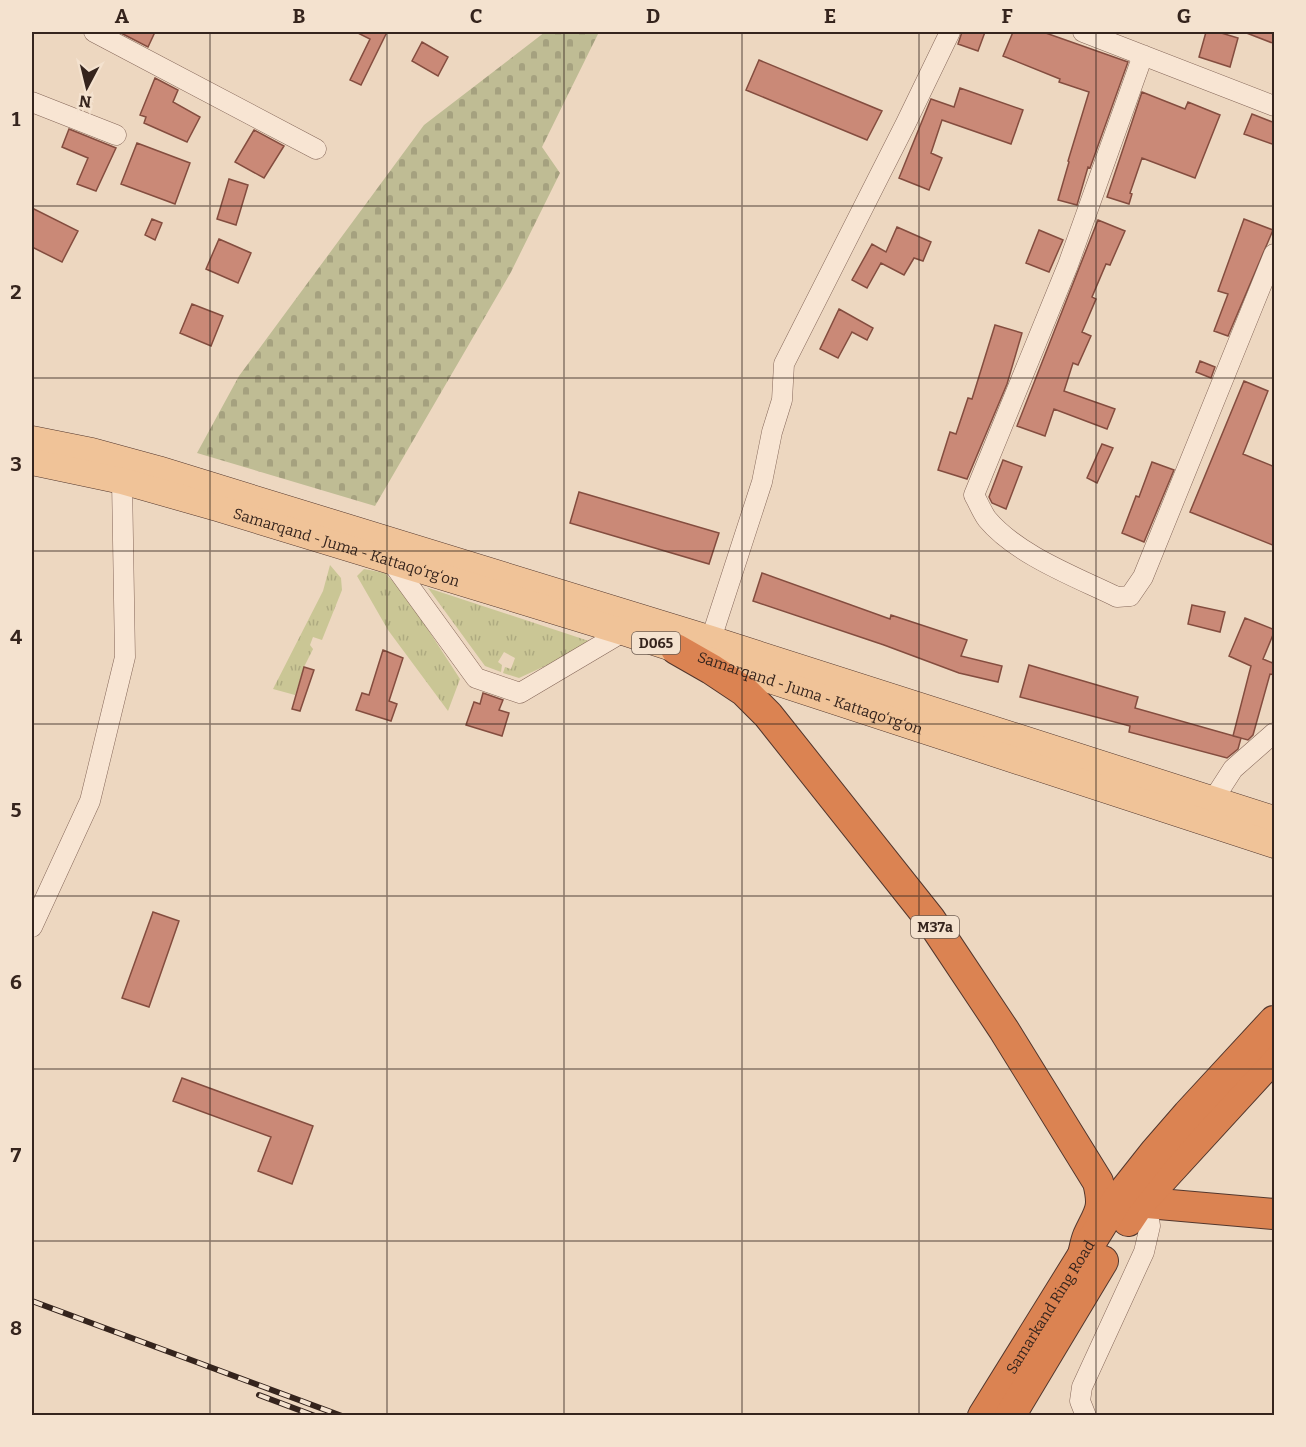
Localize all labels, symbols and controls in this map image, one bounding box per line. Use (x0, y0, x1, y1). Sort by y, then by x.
text: A (115, 4, 130, 28)
text: B (293, 4, 306, 28)
text: C (470, 4, 482, 28)
text: D (646, 4, 660, 28)
text: E (824, 4, 836, 28)
text: F (1001, 4, 1013, 28)
text: G (1177, 4, 1191, 28)
north arrow (57, 57, 117, 117)
text: N (78, 91, 93, 112)
text: 1 (12, 107, 21, 131)
text: 2 (10, 280, 22, 304)
text: 3 (10, 452, 22, 476)
street label: Samarqand - Juma - Kattaqo‘rg‘on (231, 504, 462, 591)
text: 4 (10, 625, 22, 649)
road number: D065 (632, 632, 680, 654)
street label: Samarqand - Juma - Kattaqo‘rg‘on (695, 648, 925, 739)
text: 5 (11, 798, 22, 822)
road number: M37a (911, 916, 959, 938)
text: 6 (10, 970, 22, 994)
text: 7 (11, 1143, 22, 1167)
street label: Samarkand Ring Road (1002, 1237, 1099, 1377)
text: 8 (10, 1316, 22, 1340)

